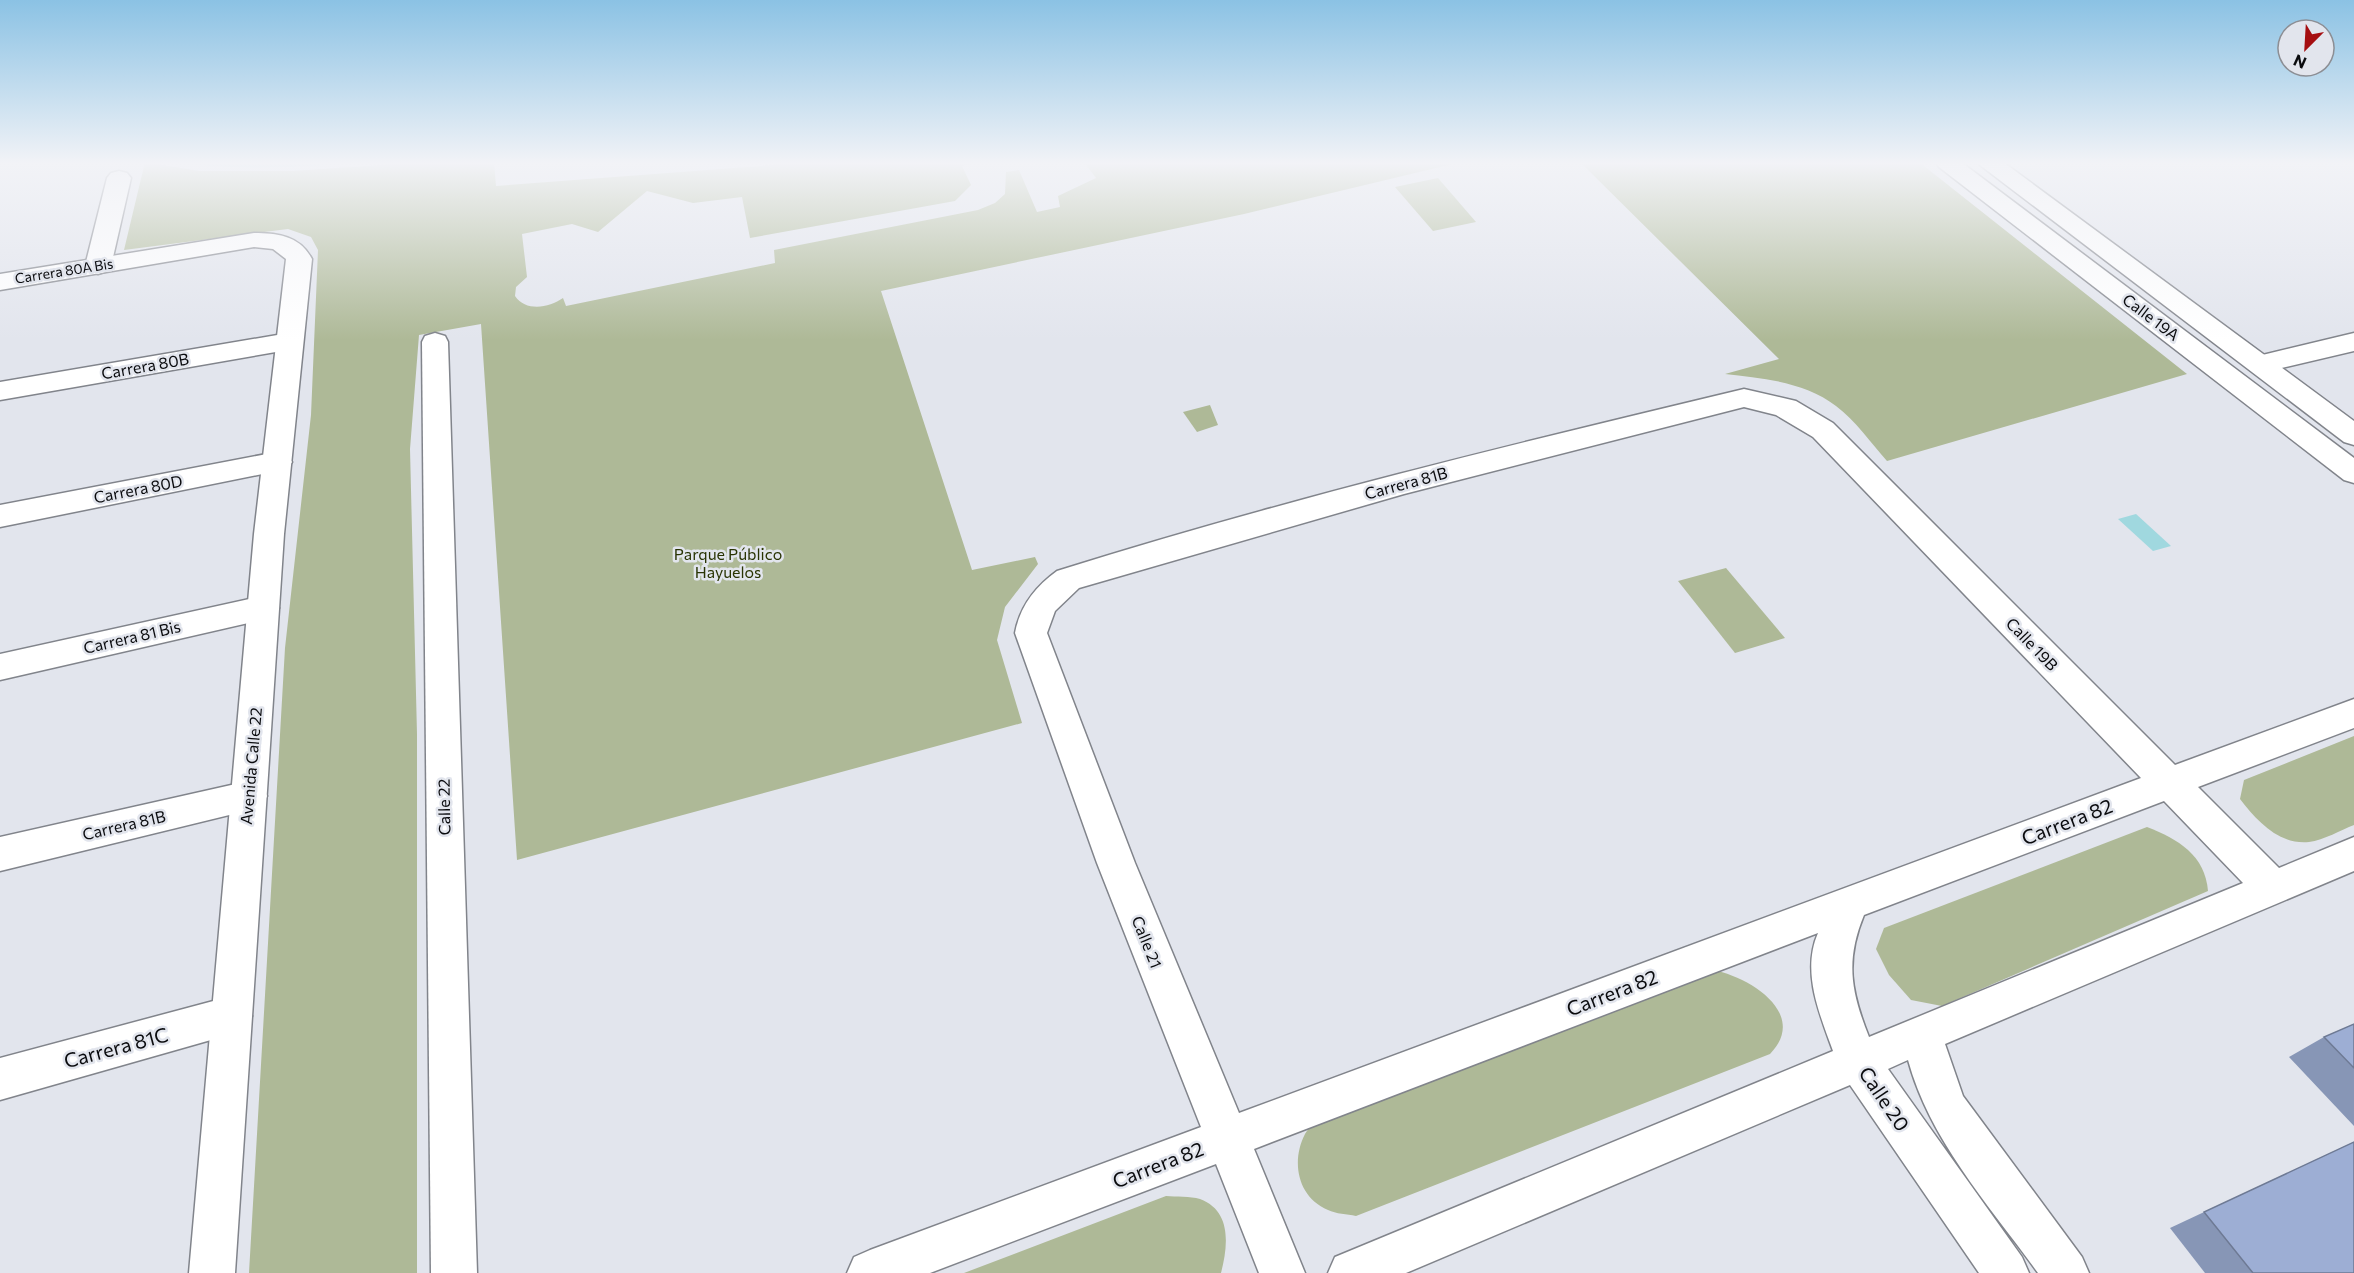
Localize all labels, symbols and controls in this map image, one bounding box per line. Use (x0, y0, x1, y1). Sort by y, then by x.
north arrow (2276, 18, 2336, 78)
text: N (2290, 51, 2309, 73)
street label: Carrera 80A Bis (14, 254, 114, 287)
street label: Calle 19A (2119, 289, 2183, 344)
street label: Carrera 80B (100, 348, 190, 383)
street label: Carrera 81B (1362, 462, 1449, 503)
street label: Carrera 80D (92, 471, 184, 506)
park label: Parque Público Hayuelos (674, 544, 782, 581)
street label: Calle 19B (2003, 613, 2062, 674)
street label: Carrera 81 Bis (81, 616, 182, 657)
street label: Avenida Calle 22 (236, 707, 265, 825)
street label: Calle 22 (434, 778, 453, 836)
street label: Carrera 82 (2018, 793, 2116, 849)
street label: Carrera 81B (80, 806, 167, 843)
street label: Calle 21 (1128, 913, 1167, 971)
street label: Carrera 82 (1563, 964, 1661, 1020)
street label: Carrera 81C (61, 1022, 170, 1072)
street label: Calle 20 (1855, 1062, 1915, 1135)
street label: Carrera 82 (1109, 1136, 1207, 1192)

